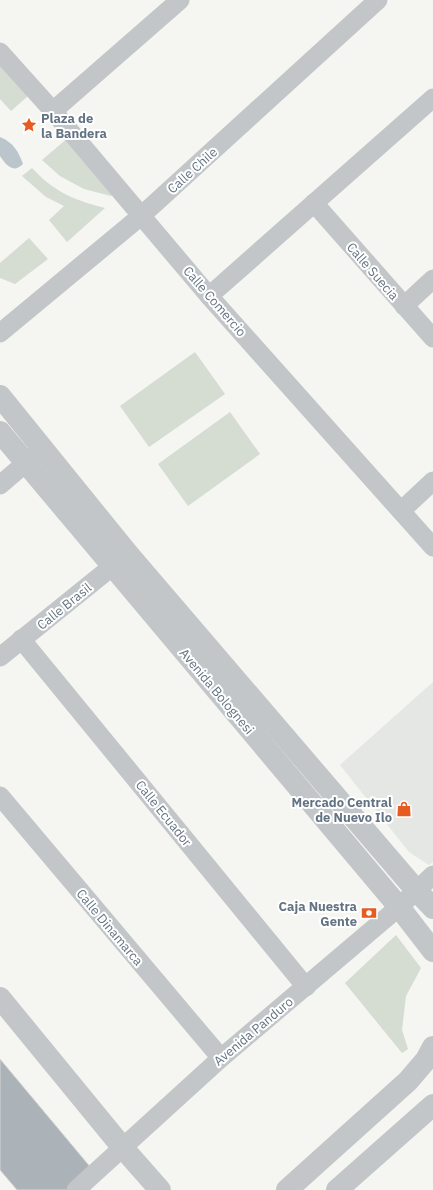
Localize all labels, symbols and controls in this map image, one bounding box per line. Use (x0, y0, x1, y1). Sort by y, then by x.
place label: Plaza de la Bandera (41, 110, 107, 142)
place icon: Plaza de la Bandera (20, 116, 38, 134)
street label: Calle Chile (164, 143, 221, 197)
street label: Calle Suecia (343, 239, 402, 304)
street label: Calle Comercio (179, 263, 250, 340)
street label: Calle Brasil (34, 579, 95, 634)
street label: Avenida Bolognesi (176, 645, 258, 738)
street label: Calle Ecuador (132, 777, 196, 850)
place label: Mercado Central de Nuevo Ilo (292, 794, 392, 826)
shop icon: Mercado Central de Nuevo Ilo (395, 800, 413, 818)
street label: Calle Dinamarca (73, 885, 147, 969)
place label: Caja Nuestra Gente (279, 898, 357, 930)
bank icon: Caja Nuestra Gente (360, 904, 378, 922)
street label: Avenida Panduro (210, 993, 297, 1070)

